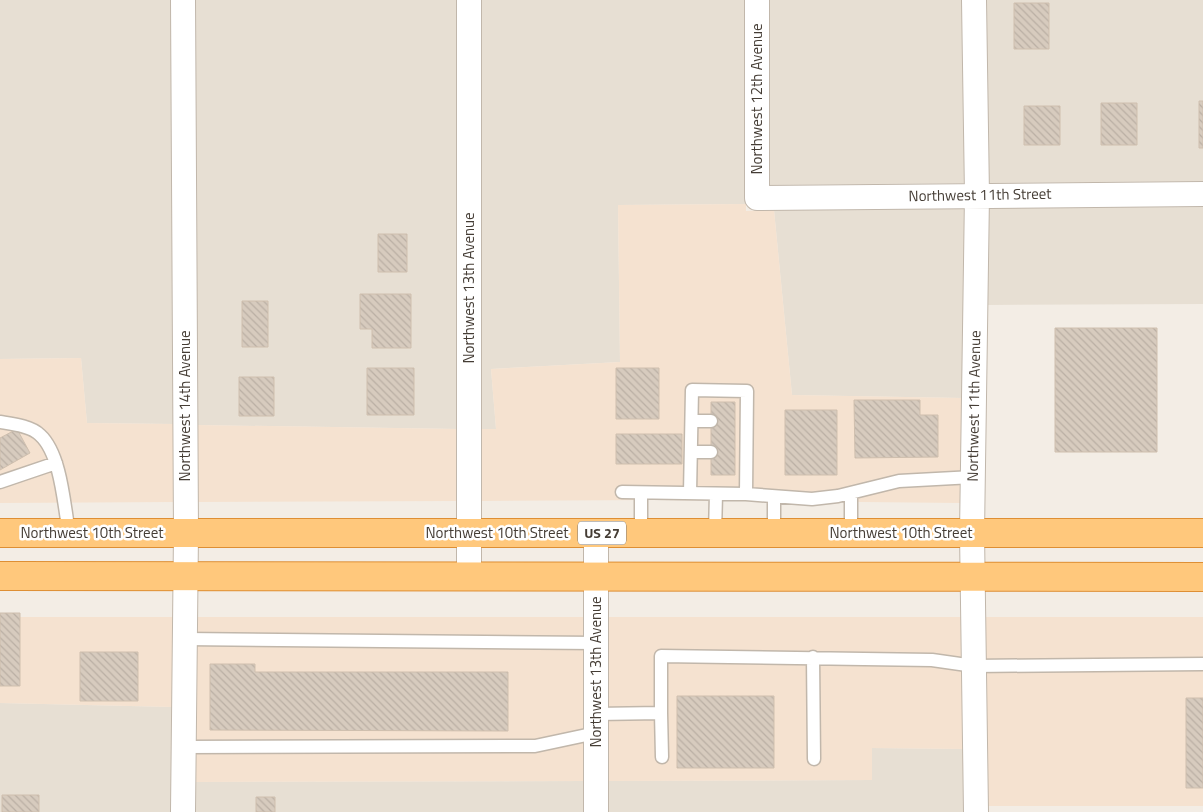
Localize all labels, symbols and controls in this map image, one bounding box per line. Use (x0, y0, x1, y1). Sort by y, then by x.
street label: Northwest 12th Avenue (745, 23, 768, 175)
street label: Northwest 11th Street (908, 182, 1052, 207)
street label: Northwest 13th Avenue (457, 212, 480, 364)
street label: Northwest 14th Avenue (173, 330, 196, 482)
street label: Northwest 11th Avenue (961, 330, 986, 482)
street label: Northwest 10th Street (21, 521, 164, 544)
street label: Northwest 10th Street (426, 521, 569, 544)
street label: Northwest 10th Street (830, 521, 973, 544)
road number: US 27 (578, 522, 626, 544)
street label: Northwest 13th Avenue (584, 596, 607, 748)

